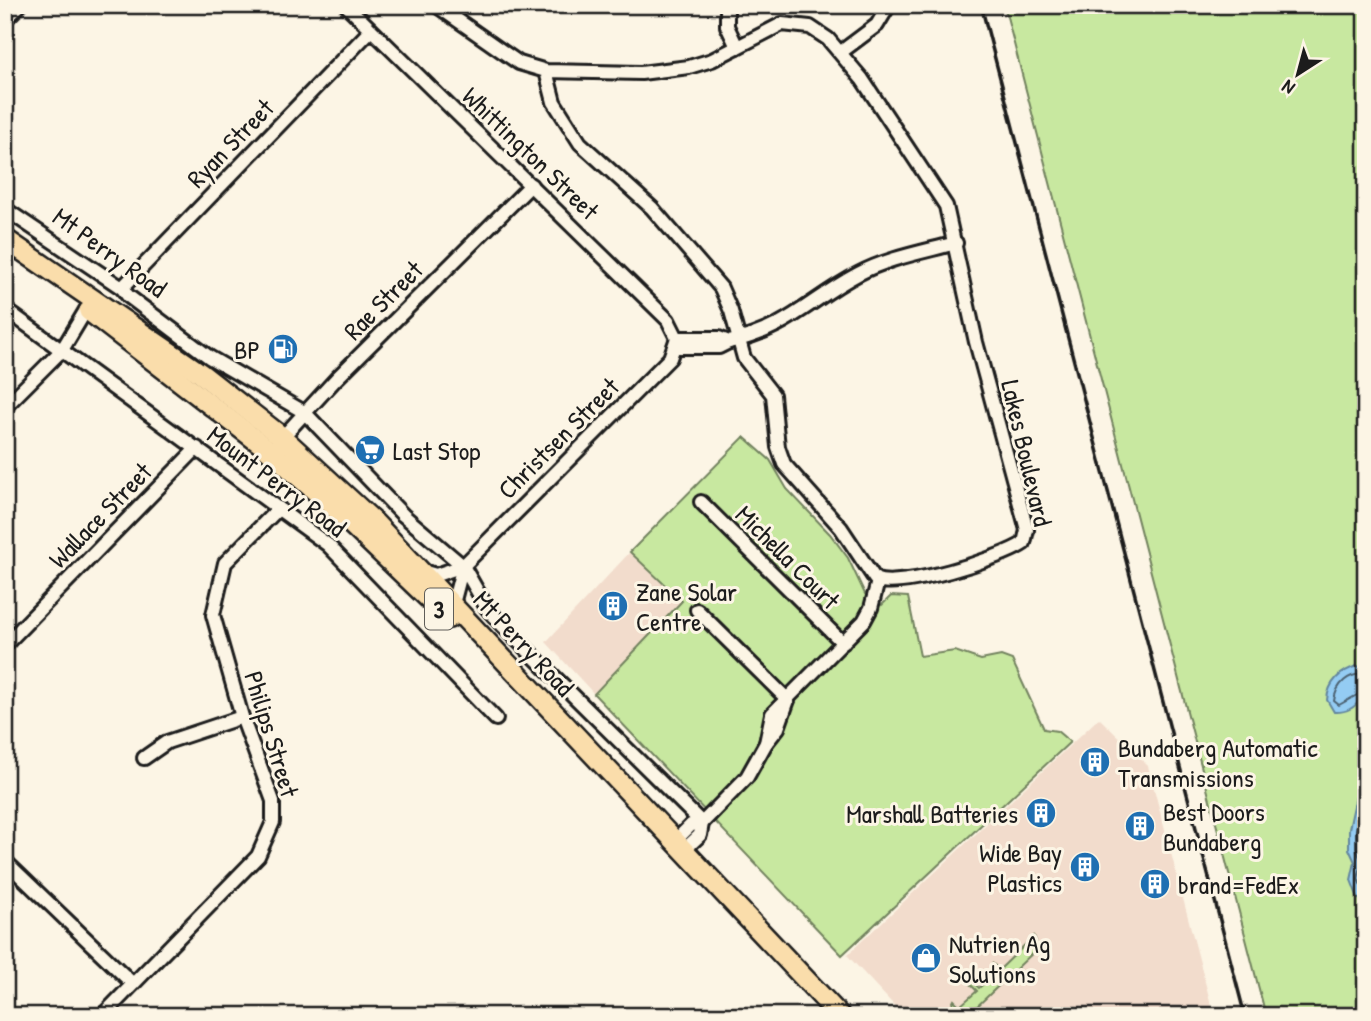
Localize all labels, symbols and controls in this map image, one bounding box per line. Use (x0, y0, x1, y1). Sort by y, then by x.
north arrow (1262, 38, 1332, 108)
text: N (1276, 74, 1300, 101)
street label: Whittington Street (455, 79, 608, 228)
street label: Ryan Street (179, 90, 282, 195)
street label: Mt Perry Road (46, 199, 174, 305)
street label: Rae Street (336, 252, 431, 347)
place label: BP (234, 332, 260, 367)
fuel station icon: BP (266, 332, 300, 366)
street label: Christsen Street (490, 369, 627, 506)
street label: Lakes Boulevard (993, 376, 1061, 530)
street label: Mount Perry Road (200, 417, 354, 545)
supermarket icon: Last Stop (353, 433, 387, 467)
place label: Last Stop (393, 433, 480, 468)
street label: Wallace Street (41, 454, 160, 576)
street label: Michella Court (728, 497, 849, 618)
place label: Zane Solar Centre (636, 574, 737, 639)
street label: Mt Perry Road (466, 582, 582, 704)
road number: 3 (425, 588, 453, 630)
building icon: Zane Solar Centre (596, 589, 630, 623)
street label: Philips Street (236, 667, 308, 802)
place label: Bundaberg Automatic Transmissions (1118, 730, 1318, 795)
building icon: Bundaberg Automatic Transmissions (1078, 745, 1112, 779)
place label: Best Doors Bundaberg (1163, 794, 1265, 859)
place label: Marshall Batteries (846, 796, 1018, 831)
building icon: Marshall Batteries (1024, 796, 1058, 830)
building icon: Best Doors Bundaberg (1123, 809, 1157, 843)
place label: Wide Bay Plastics (979, 835, 1062, 900)
building icon: Wide Bay Plastics (1068, 850, 1102, 884)
building icon: brand=FedEx (1138, 867, 1172, 901)
place label: brand=FedEx (1178, 867, 1299, 902)
place label: Nutrien Ag Solutions (949, 926, 1050, 991)
shop icon: Nutrien Ag Solutions (909, 941, 943, 975)

